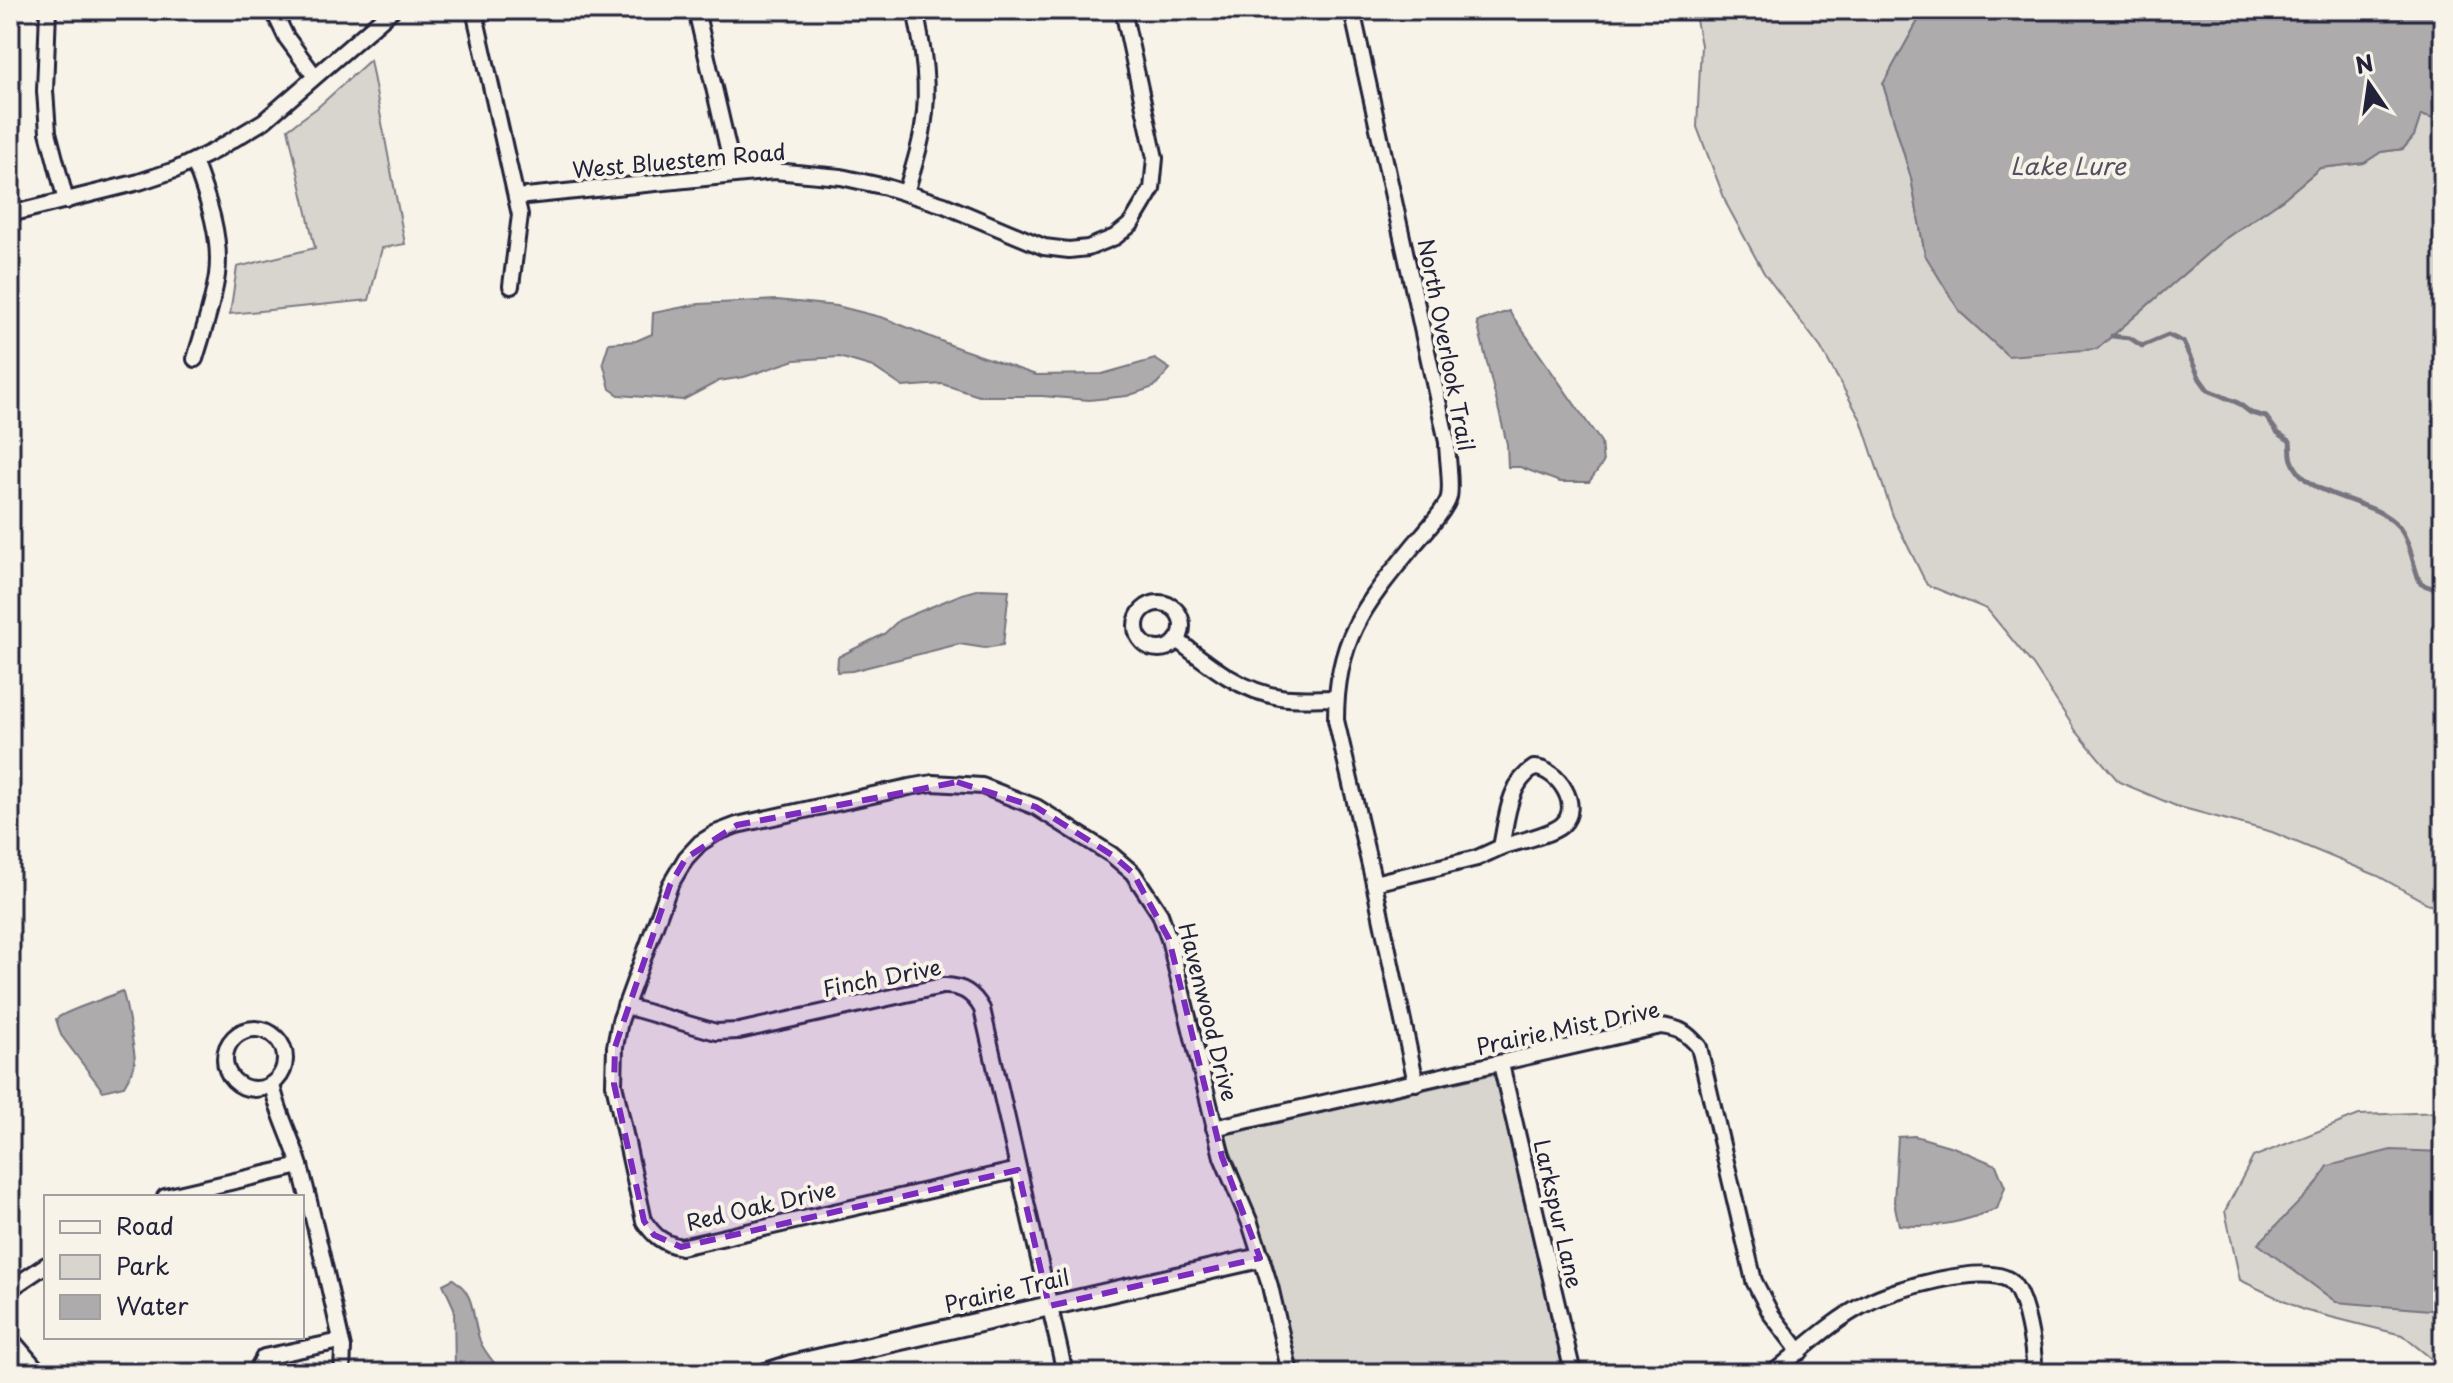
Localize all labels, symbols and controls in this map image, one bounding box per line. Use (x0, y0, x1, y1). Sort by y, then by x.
north arrow (2329, 44, 2409, 124)
text: N (2352, 45, 2376, 81)
street label: West Bluestem Road (571, 134, 787, 185)
water label: Lake Lure (2010, 147, 2127, 183)
street label: North Overlook Trail (1411, 236, 1484, 454)
street label: Havenwood Drive (1171, 919, 1248, 1104)
street label: Finch Drive (820, 949, 944, 1004)
street label: Prairie Mist Drive (1473, 991, 1662, 1062)
street label: Larkspur Lane (1526, 1136, 1593, 1291)
street label: Red Oak Drive (683, 1171, 839, 1238)
legend (44, 1195, 304, 1339)
text: Road (116, 1207, 174, 1243)
text: Park (116, 1247, 170, 1283)
street label: Prairie Trail (941, 1259, 1072, 1320)
text: Water (116, 1287, 189, 1323)

